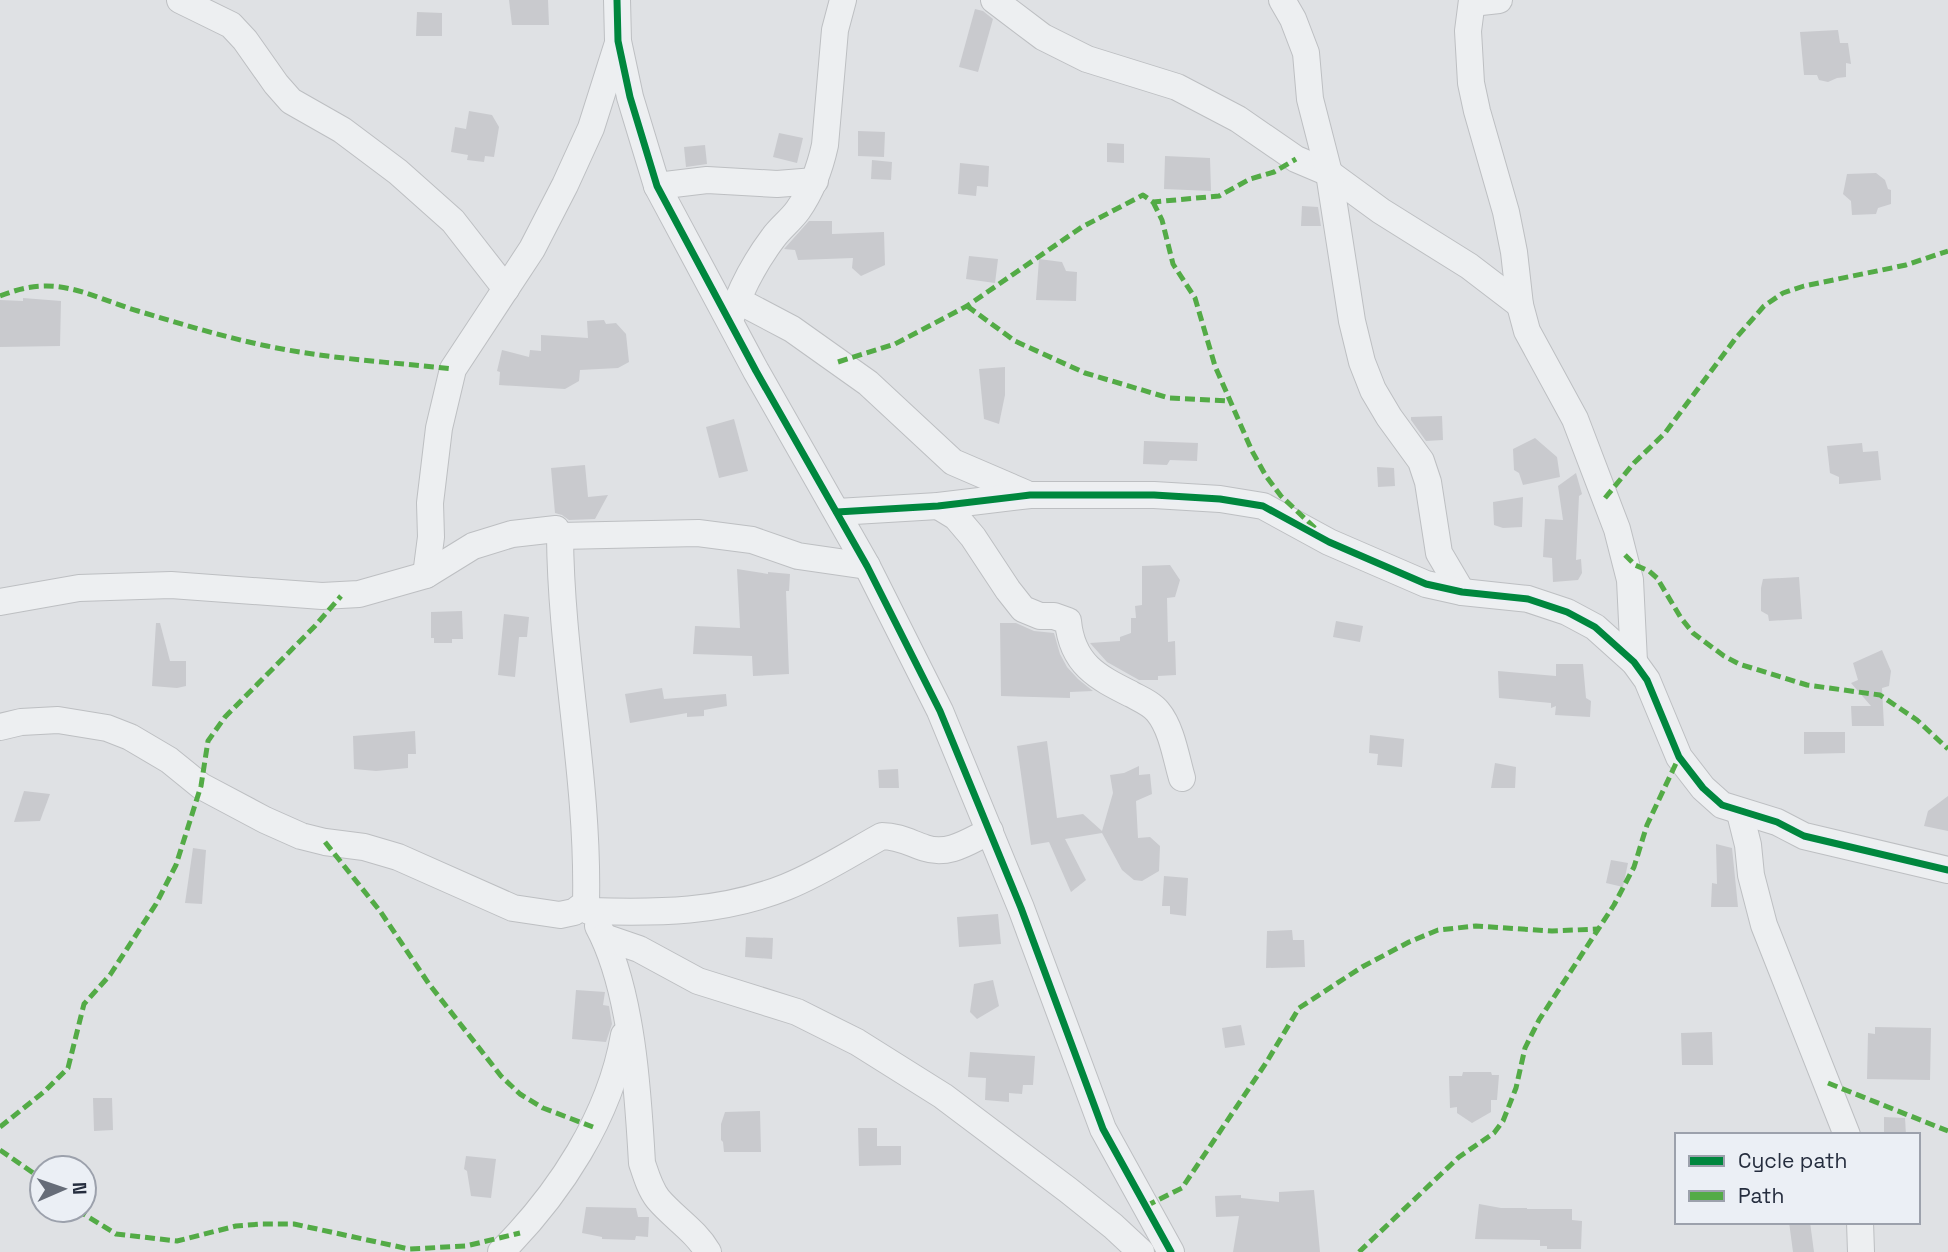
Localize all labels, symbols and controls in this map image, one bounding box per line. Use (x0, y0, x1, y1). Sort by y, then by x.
legend (1675, 1133, 1920, 1224)
text: Cycle path (1738, 1147, 1847, 1174)
north arrow (28, 1154, 98, 1224)
text: N (67, 1182, 92, 1195)
text: Path (1738, 1182, 1784, 1209)

